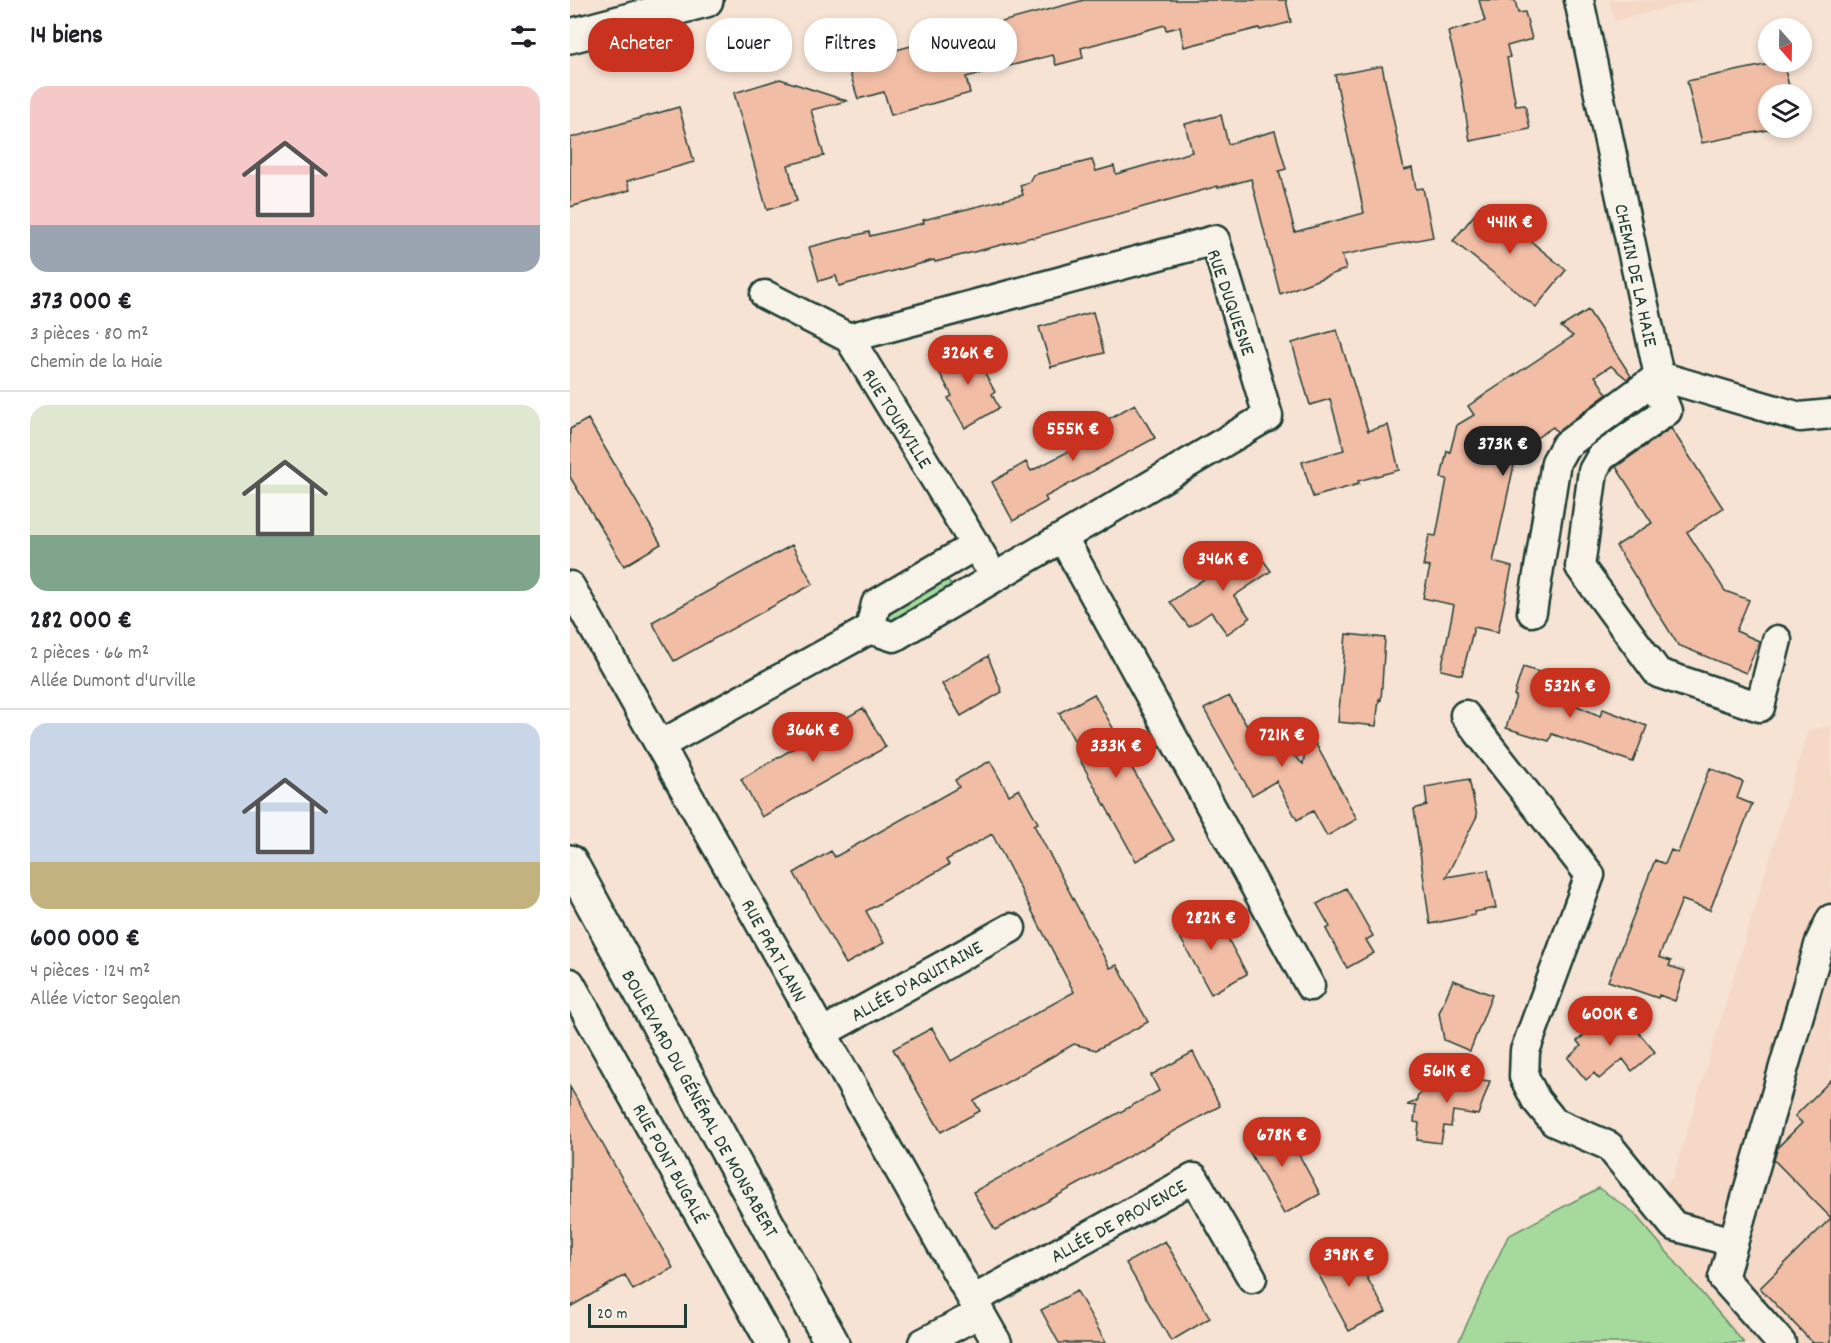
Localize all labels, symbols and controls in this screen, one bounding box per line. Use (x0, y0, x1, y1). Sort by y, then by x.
text: 14 biens (30, 18, 103, 55)
chip: Acheter (588, 18, 694, 72)
chip: Louer (706, 18, 792, 72)
chip: Filtres (804, 18, 897, 72)
chip: Nouveau (909, 18, 1017, 72)
north arrow (1758, 18, 1812, 72)
map controls (1758, 18, 1812, 138)
icon: filters (507, 20, 540, 53)
button: layers (1758, 84, 1812, 138)
icon: home (231, 125, 339, 233)
street label: CHEMIN DE LA HAIE (1605, 201, 1663, 350)
pin: 441K € (1461, 204, 1559, 255)
text: 441K € (1487, 209, 1533, 237)
street label: RUE DUQUESNE (1198, 246, 1260, 360)
text: 373 000 € (30, 284, 132, 321)
text: 3 pièces · 80 m² (30, 321, 148, 349)
pin: 326K € (919, 335, 1017, 386)
text: 326K € (942, 340, 994, 368)
text: Chemin de la Haie (30, 349, 163, 377)
street label: RUE TOURVILLE (854, 364, 937, 475)
pin: 555K € (1024, 411, 1122, 462)
text: 555K € (1047, 416, 1099, 444)
pin: 373K € (1454, 426, 1552, 477)
text: 373K € (1478, 431, 1528, 459)
icon: home (231, 444, 339, 552)
pin: 346K € (1174, 541, 1272, 592)
text: 346K € (1197, 546, 1249, 574)
text: 282 000 € (30, 603, 132, 640)
text: 2 pièces · 66 m² (30, 640, 149, 668)
text: Allée Dumont d'Urville (30, 668, 196, 696)
pin: 532K € (1521, 668, 1619, 719)
text: 532K € (1544, 673, 1596, 701)
pin: 366K € (764, 712, 862, 763)
text: 366K € (786, 717, 840, 745)
pin: 721K € (1233, 717, 1331, 768)
text: 721K € (1259, 722, 1305, 750)
pin: 333K € (1067, 728, 1165, 779)
text: 333K € (1090, 733, 1142, 761)
icon: home (231, 762, 339, 870)
street label: RUE PRAT LANN (732, 895, 812, 1008)
pin: 282K € (1162, 900, 1260, 951)
text: 282K € (1186, 905, 1236, 933)
text: 600 000 € (30, 921, 140, 958)
street label: ALLÉE D'AQUITAINE (846, 935, 988, 1030)
text: 4 pièces · 124 m² (30, 958, 150, 986)
street label: BOULEVARD DU GÉNÉRAL DE MONSABERT (613, 965, 784, 1243)
text: Allée Victor Segalen (30, 986, 181, 1014)
pin: 600K € (1561, 996, 1659, 1047)
text: 600K € (1582, 1001, 1638, 1029)
pin: 561K € (1398, 1053, 1496, 1104)
text: 561K € (1423, 1058, 1471, 1086)
street label: RUE PONT BUGALÉ (624, 1099, 713, 1230)
pin: 678K € (1233, 1117, 1331, 1168)
text: 678K € (1257, 1122, 1307, 1150)
street label: ALLÉE DE PROVENCE (1046, 1174, 1193, 1272)
pin: 398K € (1300, 1237, 1398, 1288)
text: 398K € (1323, 1242, 1375, 1270)
scale bar (588, 1301, 687, 1328)
text: 20 m (597, 1303, 627, 1326)

